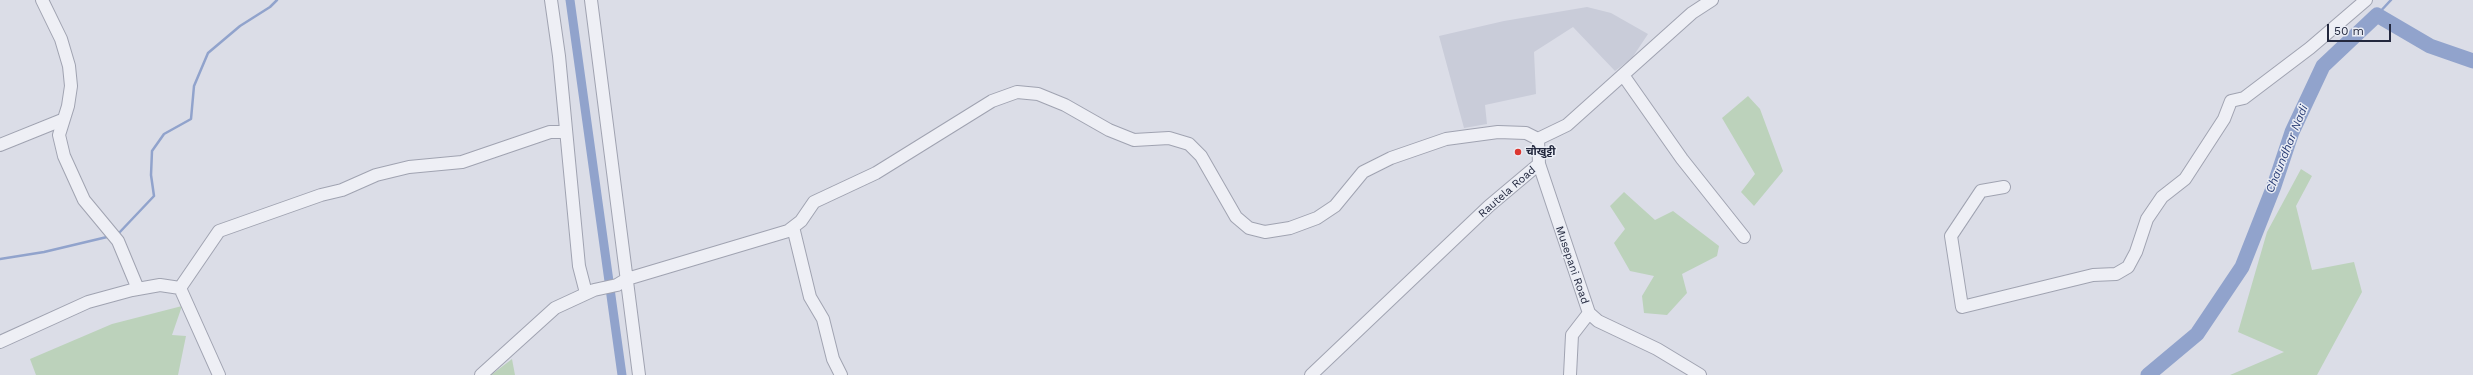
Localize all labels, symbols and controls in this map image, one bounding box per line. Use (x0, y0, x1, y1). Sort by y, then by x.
scale bar (2329, 16, 2393, 42)
text: 50 m (2334, 24, 2364, 38)
water label: Chaundhar Nadi (2263, 103, 2311, 195)
place label: चौखुट्टी (1526, 145, 1555, 159)
marker: चौखुट्टी (1513, 147, 1523, 157)
street label: Rautela Road (1476, 164, 1538, 220)
street label: Musepani Road (1552, 224, 1592, 306)

